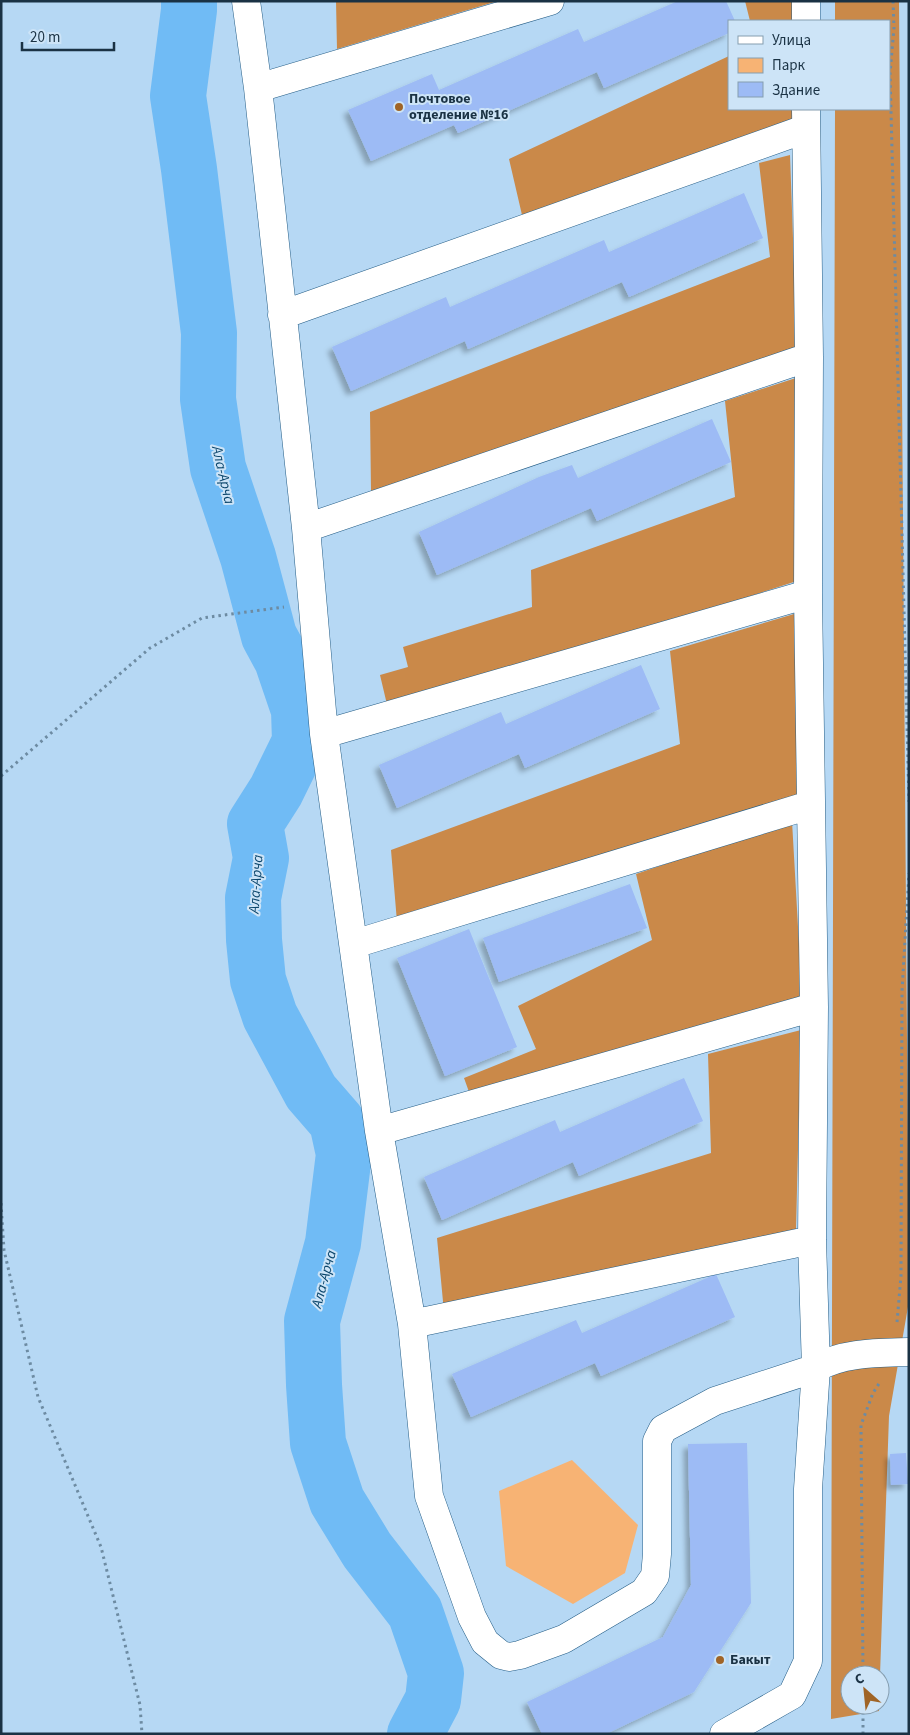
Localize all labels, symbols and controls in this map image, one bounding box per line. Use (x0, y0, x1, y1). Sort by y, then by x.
scale bar (22, 20, 115, 52)
legend (728, 20, 890, 110)
text: 20 m (30, 27, 60, 48)
text: Улица (772, 30, 811, 51)
text: Парк (772, 55, 806, 76)
text: Здание (772, 80, 820, 101)
place label: Почтовое отделение №16 (409, 89, 508, 125)
marker: Почтовое отделение №16 (393, 101, 405, 113)
water label: Ала-Арча (206, 443, 240, 506)
water label: Ала-Арча (243, 854, 269, 915)
water label: Ала-Арча (306, 1248, 342, 1311)
place label: Бакыт (730, 1650, 771, 1670)
marker: Бакыт (714, 1654, 726, 1666)
north arrow (840, 1665, 890, 1715)
text: С (851, 1669, 868, 1690)

